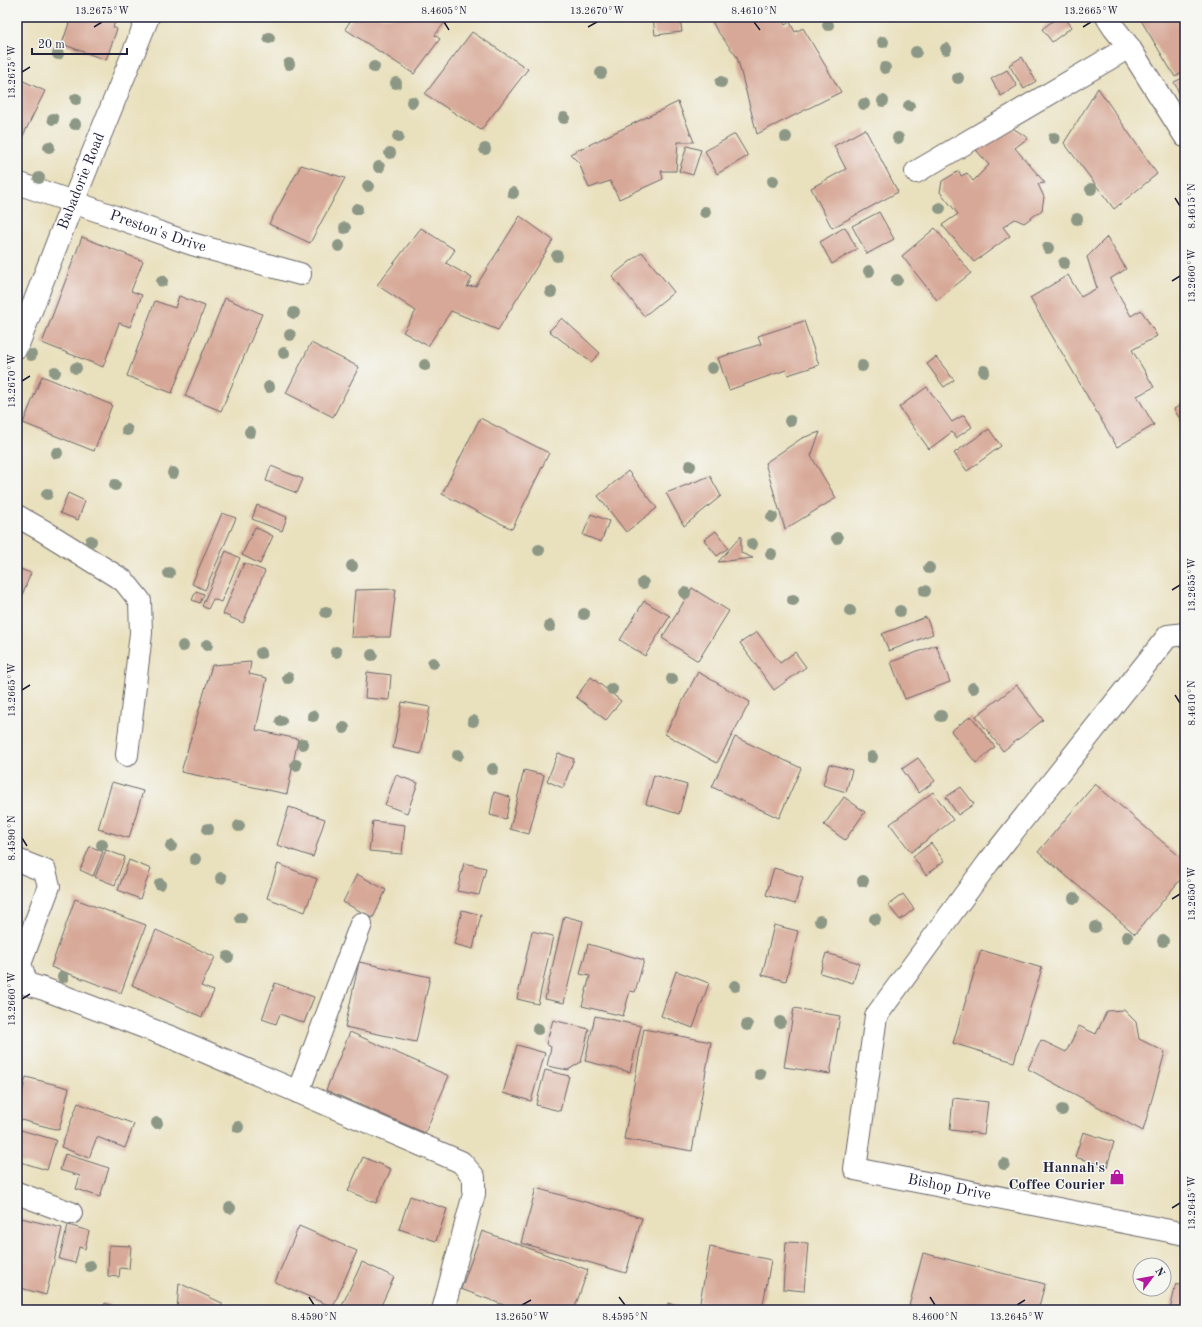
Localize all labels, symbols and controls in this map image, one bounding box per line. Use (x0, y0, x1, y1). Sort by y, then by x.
text: 13.2675°W (75, 6, 129, 16)
text: 8.4605°N (421, 6, 467, 16)
text: 13.2670°W (570, 6, 624, 16)
text: 8.4610°N (731, 6, 777, 16)
text: 13.2665°W (1064, 6, 1118, 16)
scale bar (32, 30, 127, 56)
text: 20 m (38, 39, 65, 51)
text: 13.2675°W (7, 45, 17, 99)
street label: Babadorie Road (56, 130, 108, 232)
text: 8.4615°N (1187, 183, 1197, 229)
street label: Preston's Drive (108, 208, 208, 255)
text: 13.2660°W (1187, 249, 1197, 303)
text: 13.2670°W (7, 354, 17, 408)
text: 13.2655°W (1187, 558, 1197, 612)
text: 13.2665°W (7, 663, 17, 717)
text: 8.4610°N (1187, 680, 1197, 726)
text: 8.4590°N (7, 815, 17, 861)
text: 13.2650°W (1187, 867, 1197, 921)
text: 13.2660°W (7, 972, 17, 1026)
place label: Hannah's Coffee Courier (1008, 1161, 1105, 1193)
shop icon: Hannah's Coffee Courier (1108, 1168, 1126, 1186)
street label: Bishop Drive (906, 1172, 992, 1203)
text: 13.2645°W (1187, 1176, 1197, 1230)
north arrow (1132, 1257, 1172, 1297)
text: N (1152, 1266, 1166, 1279)
text: 8.4590°N (291, 1312, 337, 1322)
text: 13.2650°W (495, 1312, 549, 1322)
text: 8.4595°N (602, 1312, 648, 1322)
text: 8.4600°N (912, 1312, 958, 1322)
text: 13.2645°W (990, 1312, 1044, 1322)

